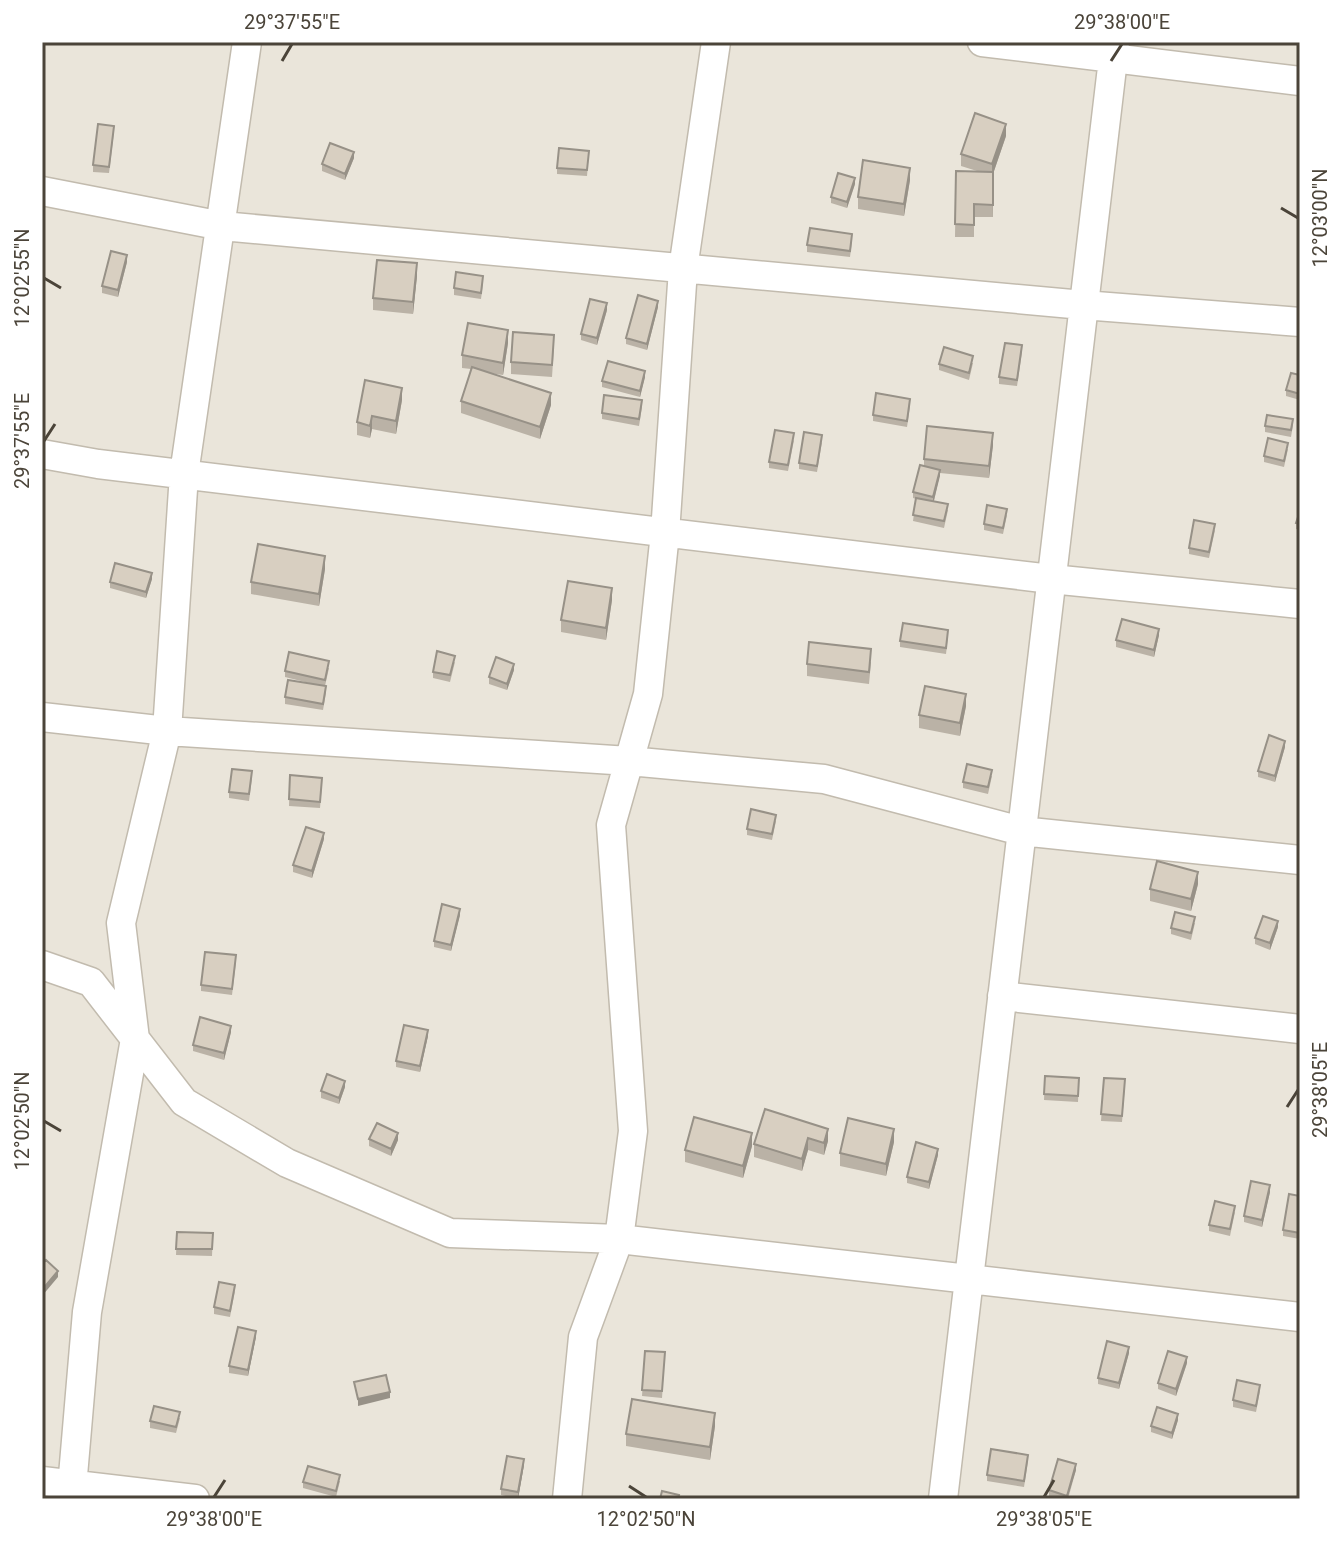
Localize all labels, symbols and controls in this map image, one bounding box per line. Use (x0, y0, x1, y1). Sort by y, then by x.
text: 29°37'55"E (244, 10, 340, 34)
text: 29°38'00"E (1074, 10, 1170, 34)
text: 12°03'00"N (1308, 168, 1332, 268)
text: 12°02'55"N (10, 228, 34, 328)
text: 29°37'55"E (10, 393, 34, 489)
text: 29°38'05"E (1308, 1042, 1332, 1138)
text: 12°02'50"N (10, 1071, 34, 1171)
text: 29°38'00"E (166, 1507, 262, 1531)
text: 12°02'50"N (596, 1507, 696, 1531)
text: 29°38'05"E (996, 1507, 1092, 1531)

